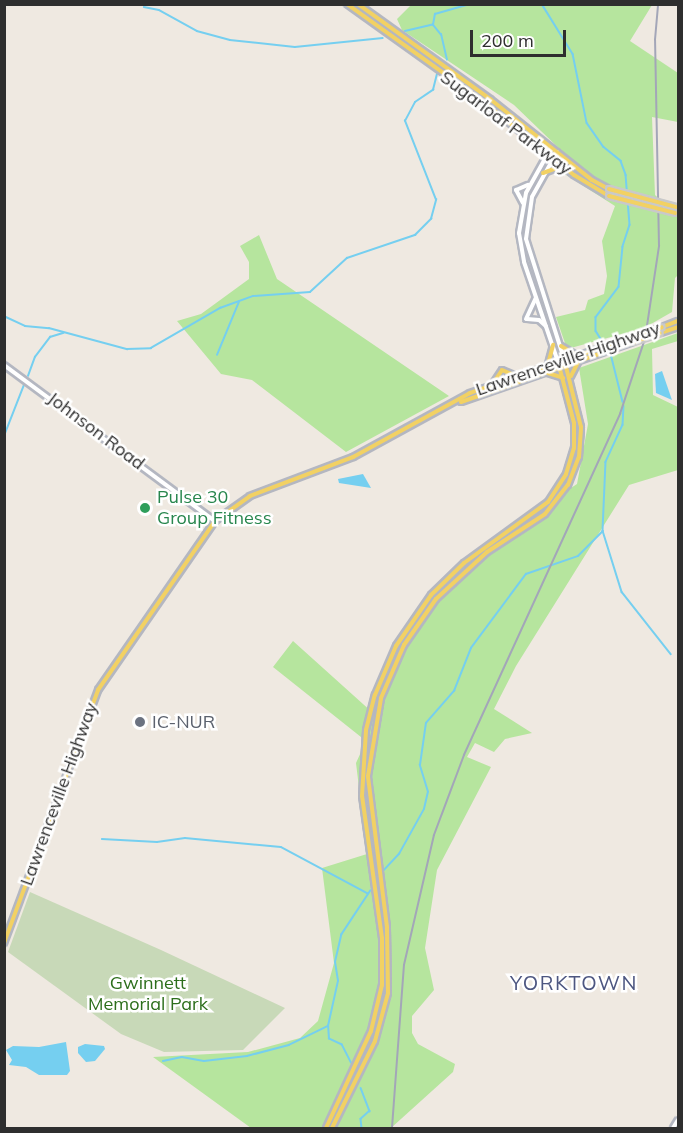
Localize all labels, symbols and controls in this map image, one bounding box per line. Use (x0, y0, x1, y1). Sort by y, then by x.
scale bar (473, 18, 569, 56)
text: 200 m (481, 29, 534, 52)
street label: Sugarloaf Parkway (436, 66, 576, 180)
street label: Lawrenceville Highway (473, 317, 663, 401)
street label: Johnson Road (43, 388, 149, 474)
place label: Pulse 30 Group Fitness (157, 487, 272, 530)
marker: Pulse 30 Group Fitness (138, 501, 152, 515)
street label: Lawrenceville Highway (16, 699, 102, 889)
place label: IC-NUR (152, 711, 215, 733)
marker: IC-NUR (133, 715, 147, 729)
district label: YORKTOWN (510, 970, 638, 994)
park label: Gwinnett Memorial Park (88, 973, 208, 1016)

